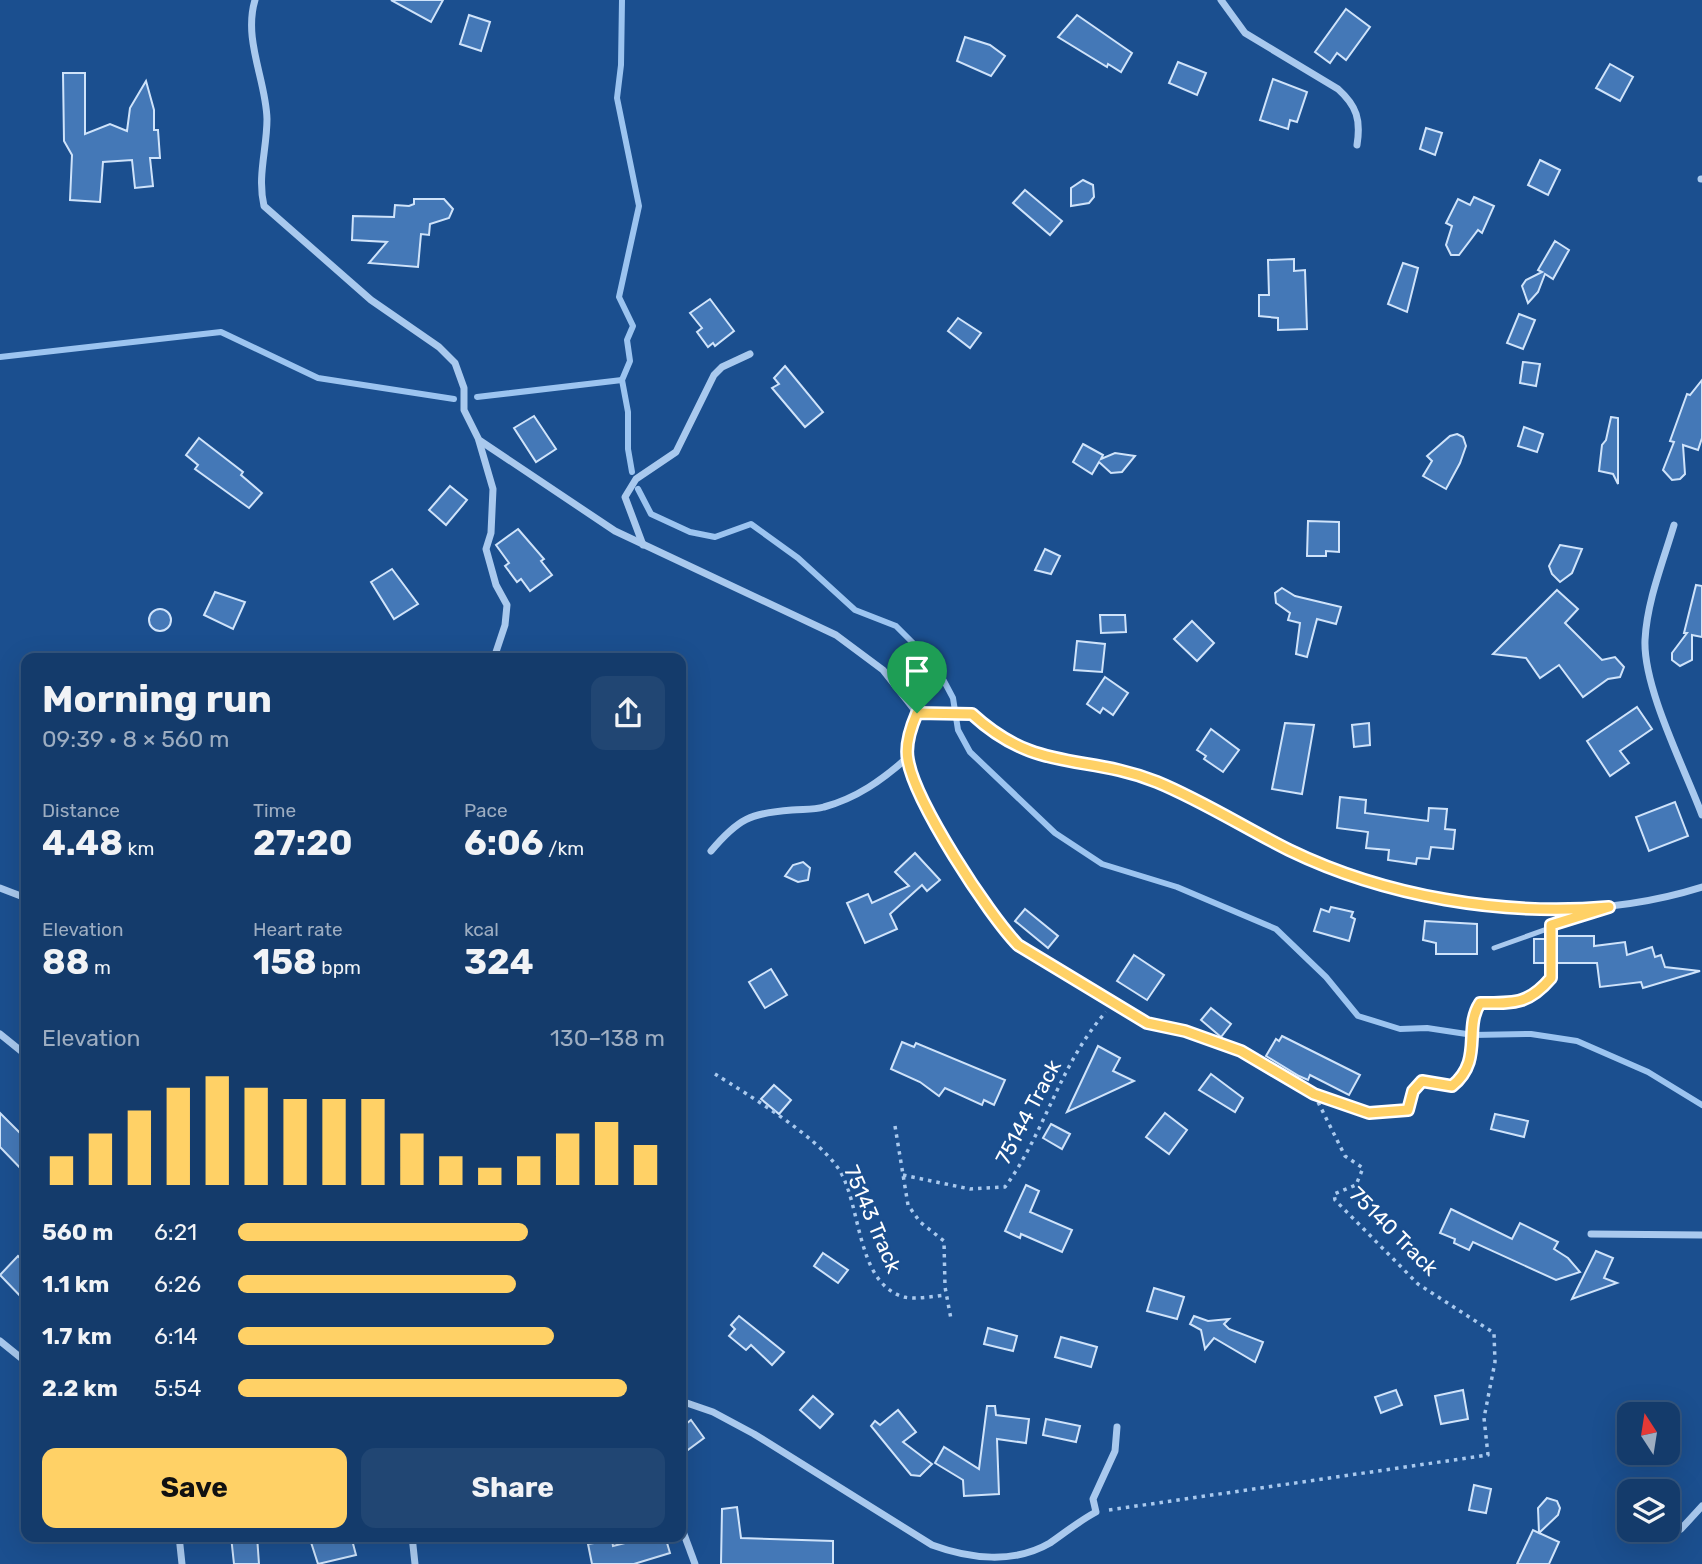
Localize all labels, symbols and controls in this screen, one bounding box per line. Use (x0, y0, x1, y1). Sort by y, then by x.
pin (887, 641, 947, 713)
icon: arrive (898, 652, 936, 690)
text: Morning run (42, 676, 272, 722)
button: share (591, 676, 665, 750)
text: 09:39 · 8 × 560 m (42, 725, 229, 753)
text: Distance (42, 799, 120, 822)
text: Time (253, 799, 296, 822)
text: Pace (464, 799, 508, 822)
text: 4.48 (42, 822, 123, 864)
text: 27:20 (253, 822, 353, 864)
text: 6:06 (464, 822, 544, 864)
text: km (123, 837, 154, 860)
text: /km (544, 837, 584, 860)
text: Elevation (42, 918, 123, 941)
text: Heart rate (253, 918, 343, 941)
text: kcal (464, 918, 499, 941)
text: 88 (42, 941, 89, 983)
text: 158 (253, 941, 317, 983)
text: 324 (464, 941, 534, 983)
text: m (89, 956, 111, 979)
text: bpm (317, 956, 361, 979)
text: Elevation (42, 1024, 141, 1052)
text: 130–138 m (550, 1024, 665, 1052)
street label: 75144 Track (990, 1055, 1066, 1169)
street label: 75143 Track (839, 1161, 907, 1277)
street label: 75140 Track (1344, 1181, 1444, 1281)
text: 560 m (42, 1218, 113, 1246)
text: 6:21 (154, 1218, 197, 1246)
text: 1.1 km (42, 1270, 109, 1298)
text: 6:26 (154, 1270, 201, 1298)
text: 1.7 km (42, 1322, 112, 1350)
text: 6:14 (154, 1322, 198, 1350)
text: 2.2 km (42, 1374, 118, 1402)
text: 5:54 (154, 1374, 202, 1402)
north arrow (1617, 1402, 1680, 1465)
map controls (1617, 1402, 1680, 1542)
button: Save (42, 1448, 347, 1528)
button: Share (361, 1448, 665, 1528)
button: layers (1617, 1479, 1680, 1542)

